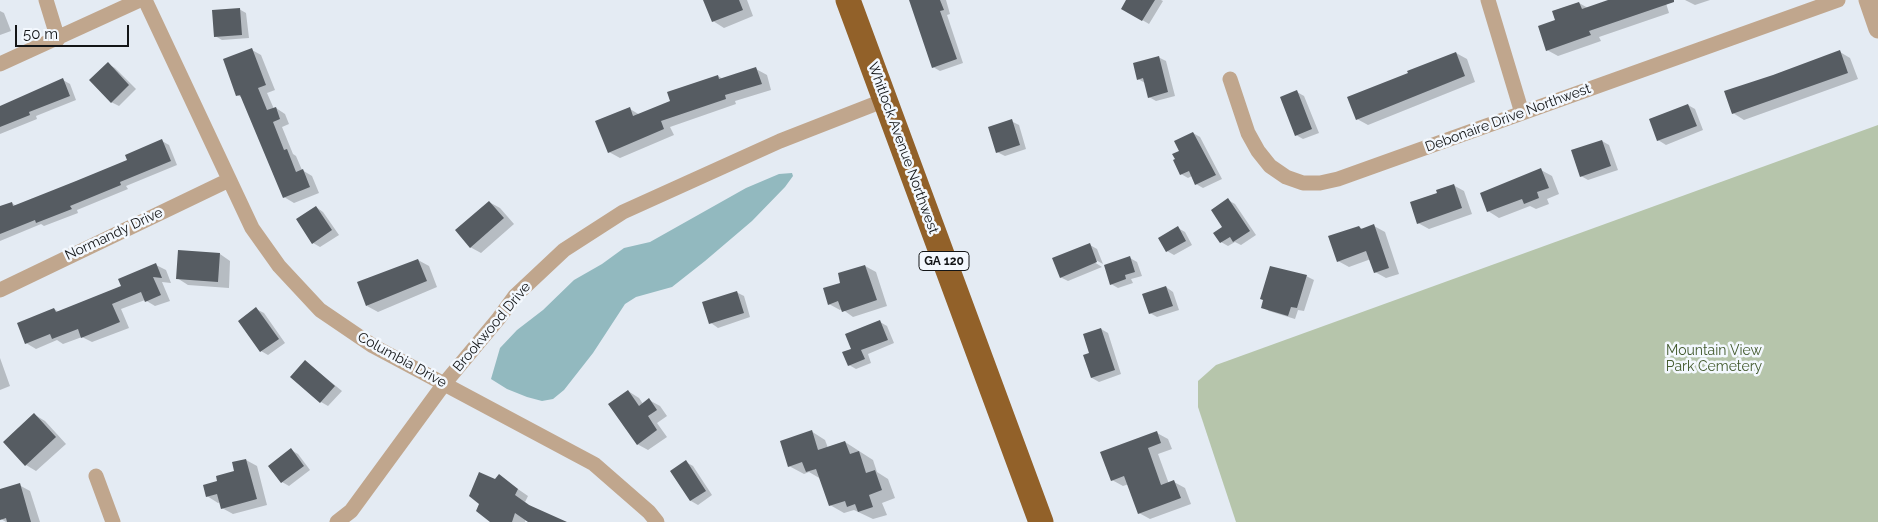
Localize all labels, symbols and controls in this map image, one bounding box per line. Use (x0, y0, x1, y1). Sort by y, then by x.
scale bar (18, 15, 131, 47)
text: 50 m (23, 25, 58, 43)
street label: Whitlock Avenue Northwest (864, 60, 942, 236)
street label: Debonaire Drive Northwest (1423, 80, 1593, 156)
street label: Normandy Drive (62, 204, 166, 264)
road number: GA 120 (919, 252, 969, 270)
street label: Brookwood Drive (450, 279, 534, 375)
street label: Columbia Drive (355, 329, 449, 391)
park label: Mountain View Park Cemetery (1666, 343, 1762, 376)

